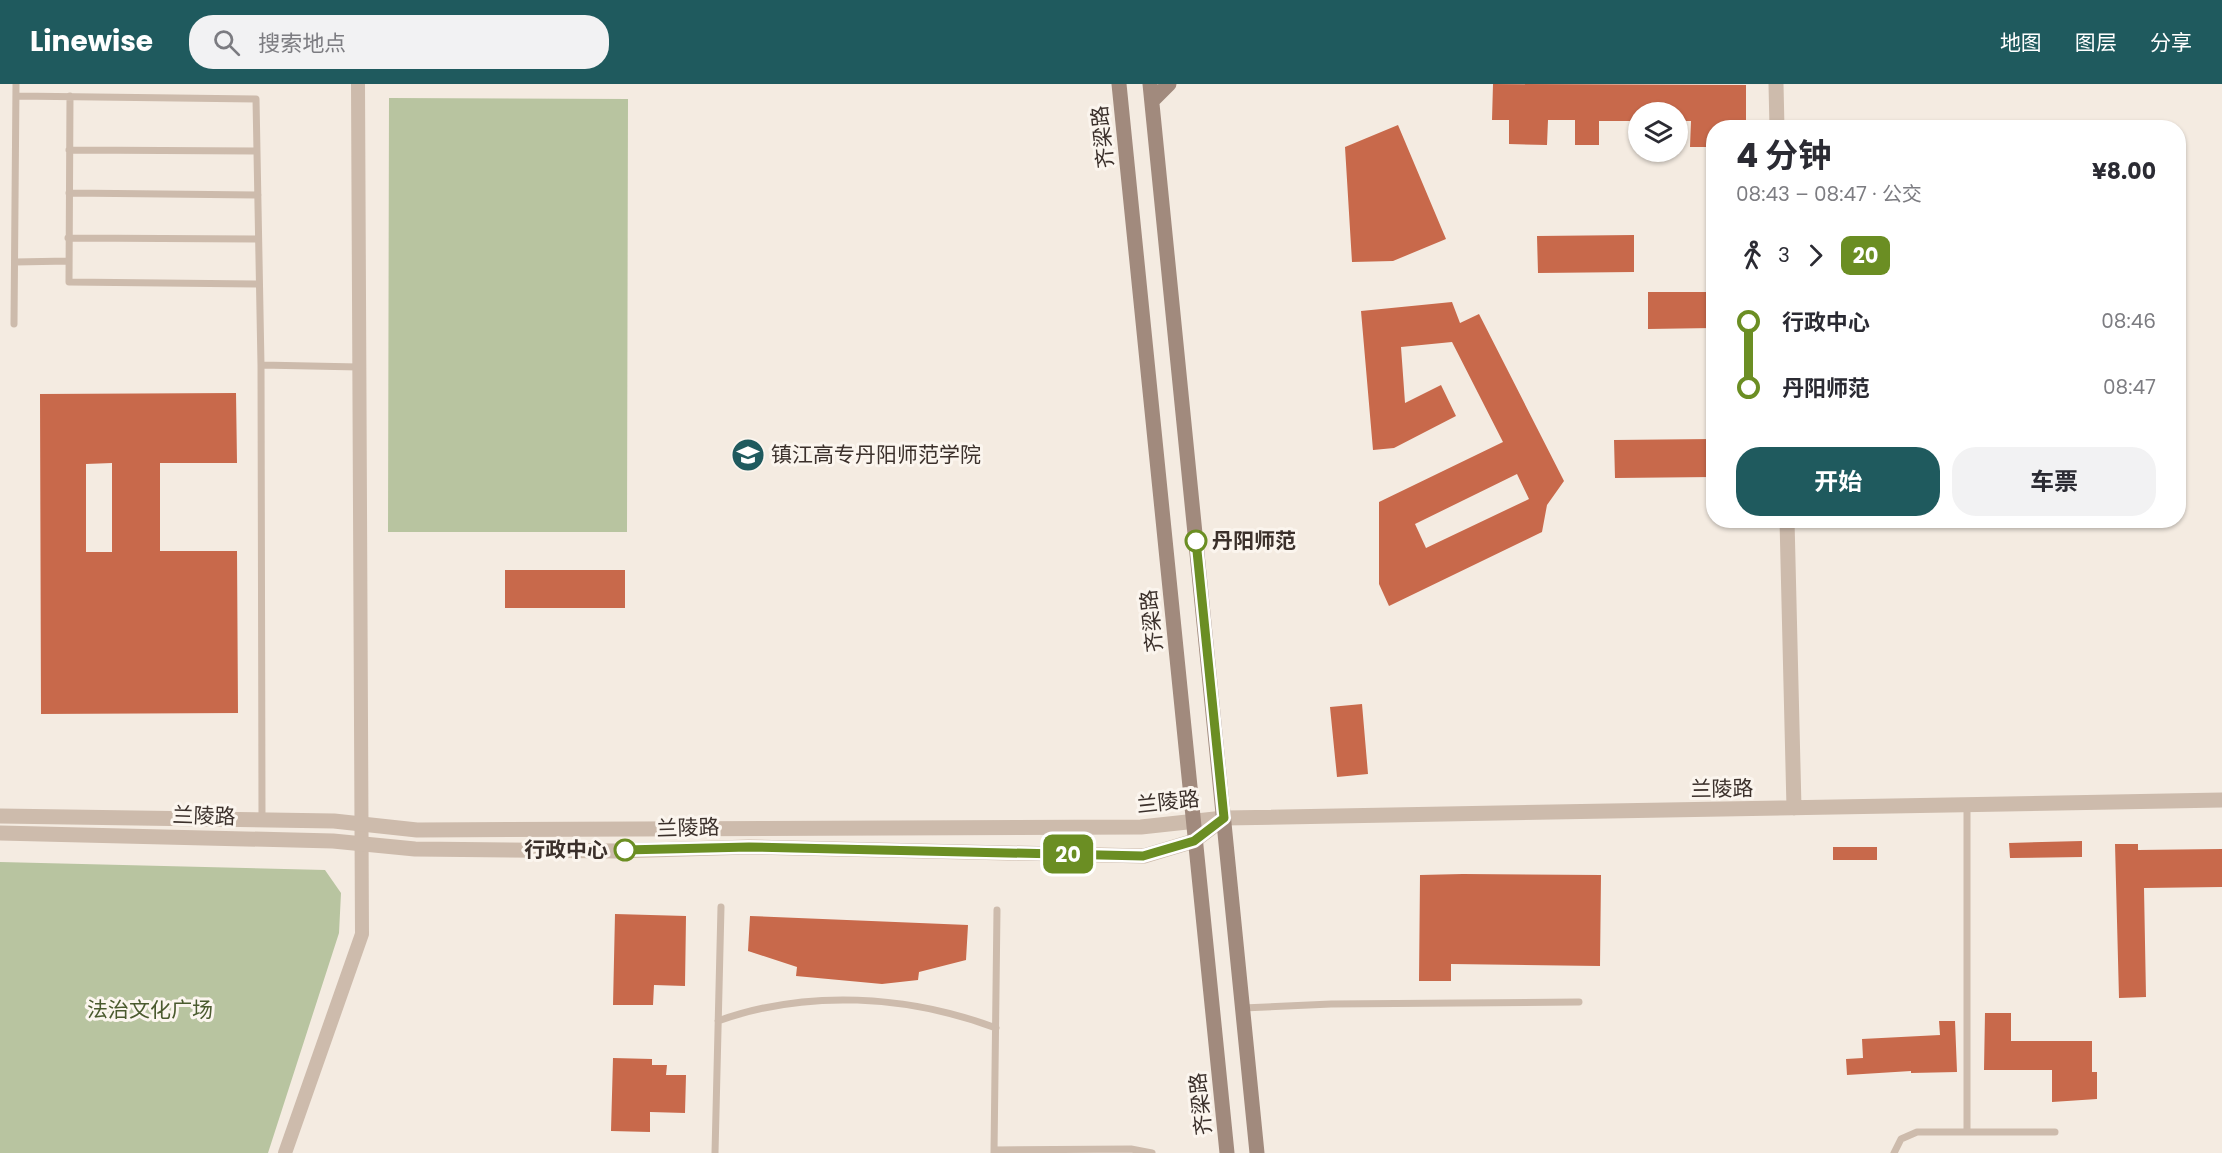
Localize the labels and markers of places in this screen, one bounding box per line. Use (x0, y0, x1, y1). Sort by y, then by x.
school or university icon: 镇江高专丹阳师范学院 (730, 437, 766, 473)
place label: 镇江高专丹阳师范学院 (771, 440, 981, 469)
place label: 丹阳师范 (1212, 526, 1296, 555)
marker: 丹阳师范 (1185, 530, 1207, 552)
place label: 行政中心 (524, 835, 608, 864)
marker: 行政中心 (614, 839, 636, 861)

